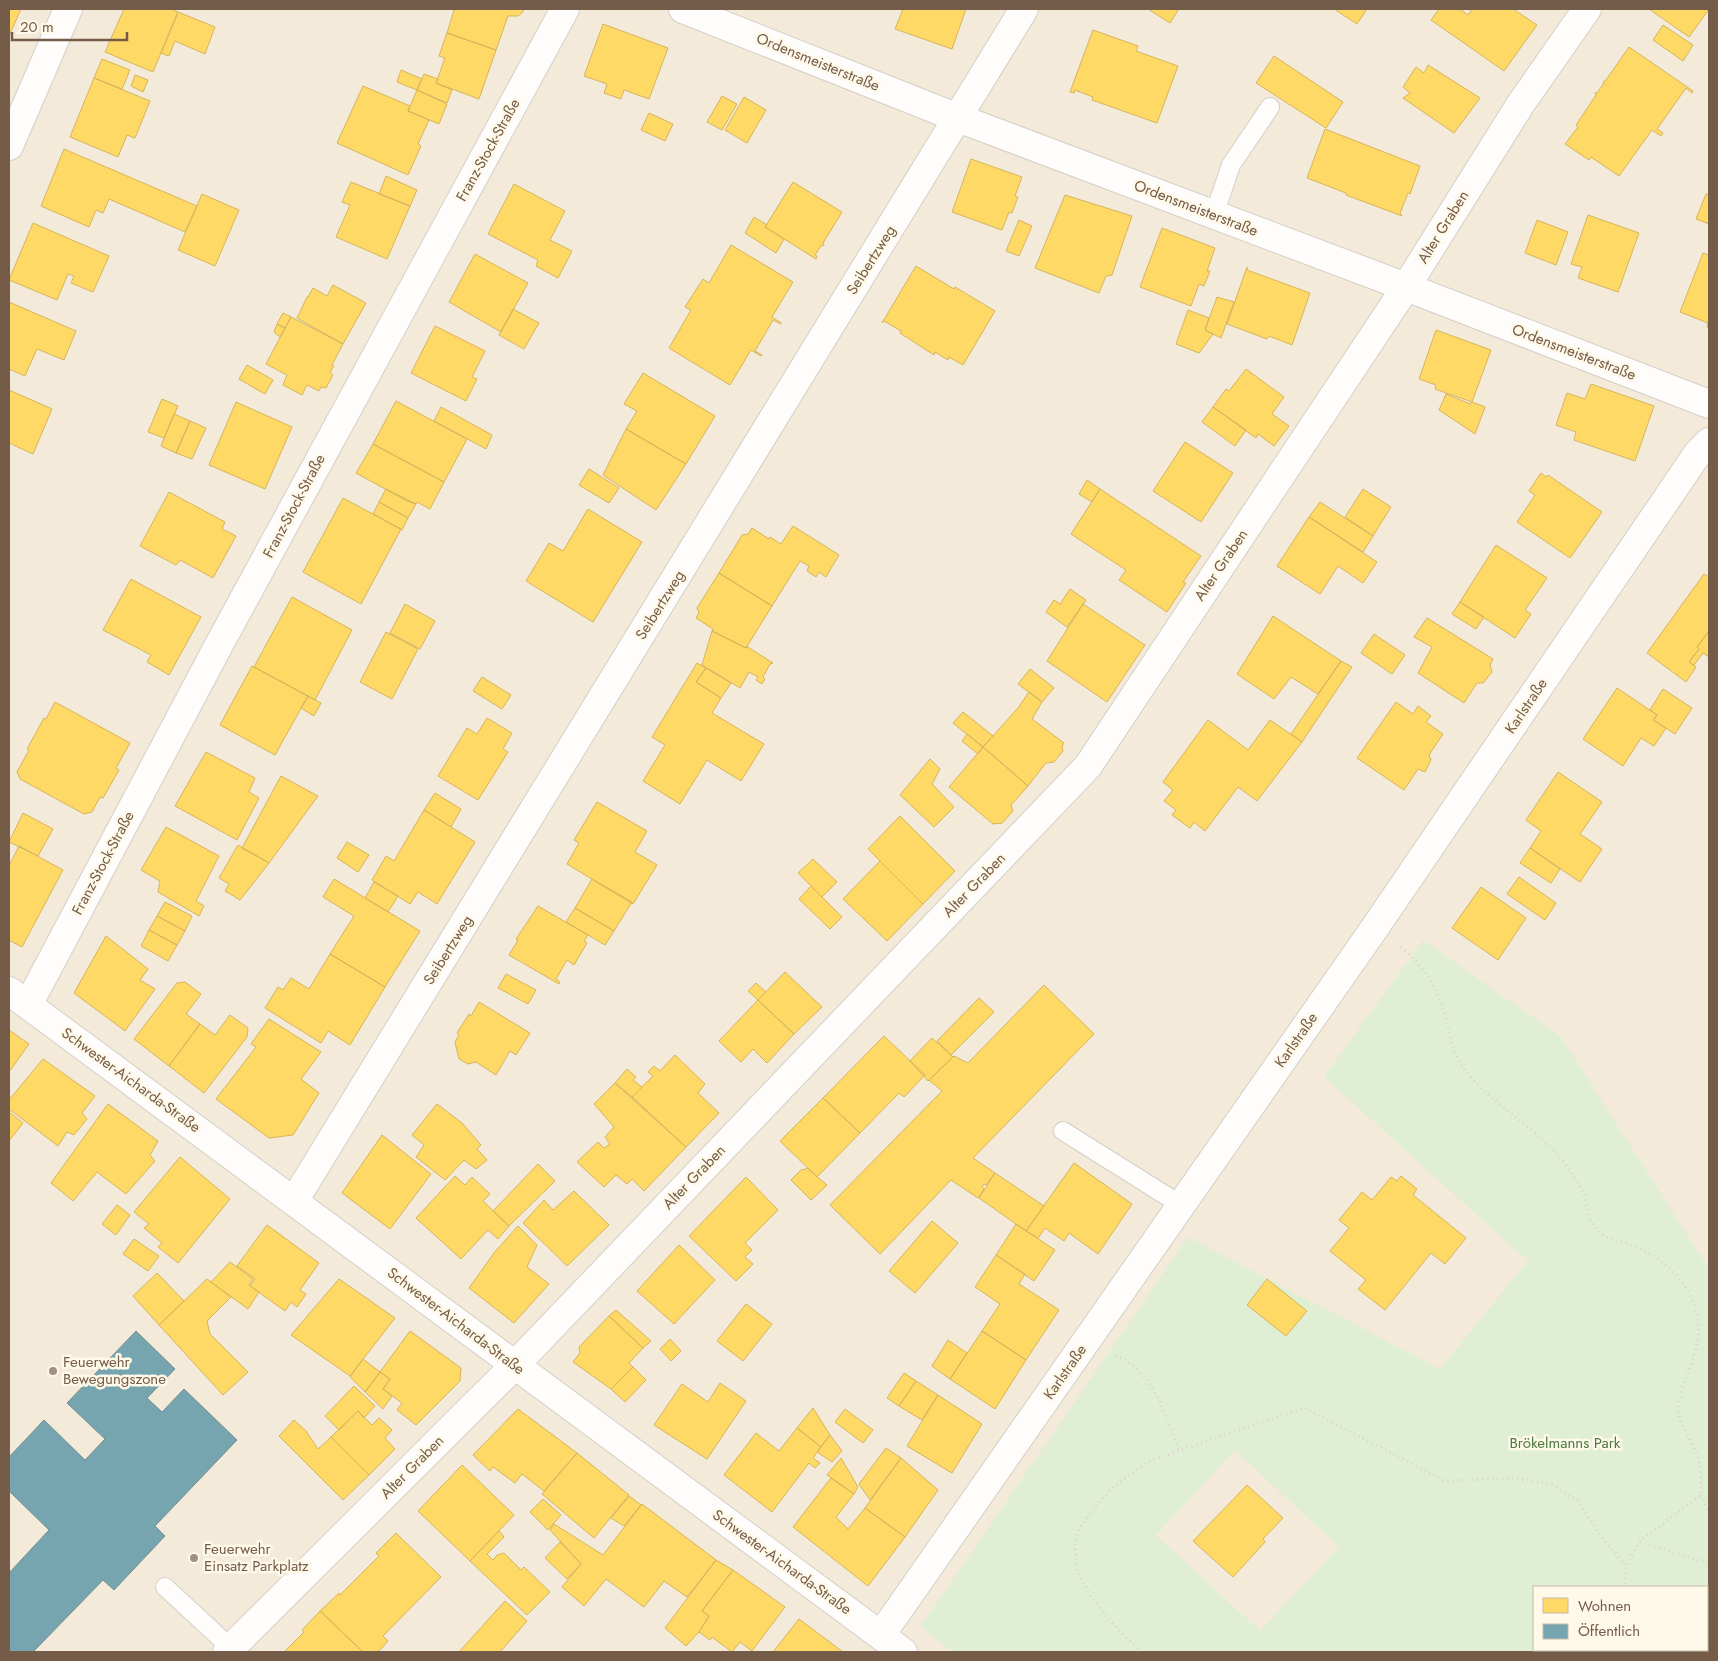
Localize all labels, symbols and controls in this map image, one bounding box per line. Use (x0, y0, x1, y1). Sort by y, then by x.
scale bar (12, 10, 128, 42)
text: 20 m (20, 16, 54, 38)
street label: Ordensmeisterstraße (753, 27, 883, 97)
street label: Franz-Stock-Straße (451, 94, 526, 206)
street label: Ordensmeisterstraße (1131, 174, 1261, 242)
street label: Alter Graben (1412, 186, 1474, 268)
street label: Seibertzweg (841, 221, 901, 299)
street label: Ordensmeisterstraße (1509, 318, 1639, 386)
street label: Franz-Stock-Straße (257, 450, 331, 562)
street label: Alter Graben (1189, 525, 1253, 605)
street label: Seibertzweg (630, 566, 690, 644)
street label: Karlstraße (1499, 674, 1553, 738)
street label: Franz-Stock-Straße (66, 807, 140, 919)
street label: Alter Graben (937, 848, 1011, 922)
street label: Seibertzweg (418, 911, 478, 989)
street label: Karlstraße (1269, 1008, 1323, 1072)
street label: Schwester-Aicharda-Straße (57, 1022, 205, 1138)
street label: Alter Graben (657, 1140, 731, 1214)
street label: Schwester-Aicharda-Straße (383, 1262, 530, 1380)
street label: Karlstraße (1038, 1340, 1092, 1404)
place label: Feuerwehr Bewegungszone (63, 1351, 166, 1390)
marker: Feuerwehr Bewegungszone (47, 1365, 59, 1377)
street label: Alter Graben (375, 1430, 449, 1504)
park label: Brökelmanns Park (1510, 1432, 1621, 1454)
street label: Schwester-Aicharda-Straße (708, 1504, 856, 1620)
place label: Feuerwehr Einsatz Parkplatz (204, 1538, 309, 1577)
marker: Feuerwehr Einsatz Parkplatz (188, 1552, 200, 1564)
legend (1533, 1586, 1708, 1651)
text: Wohnen (1578, 1595, 1631, 1617)
text: Öffentlich (1578, 1620, 1640, 1642)

